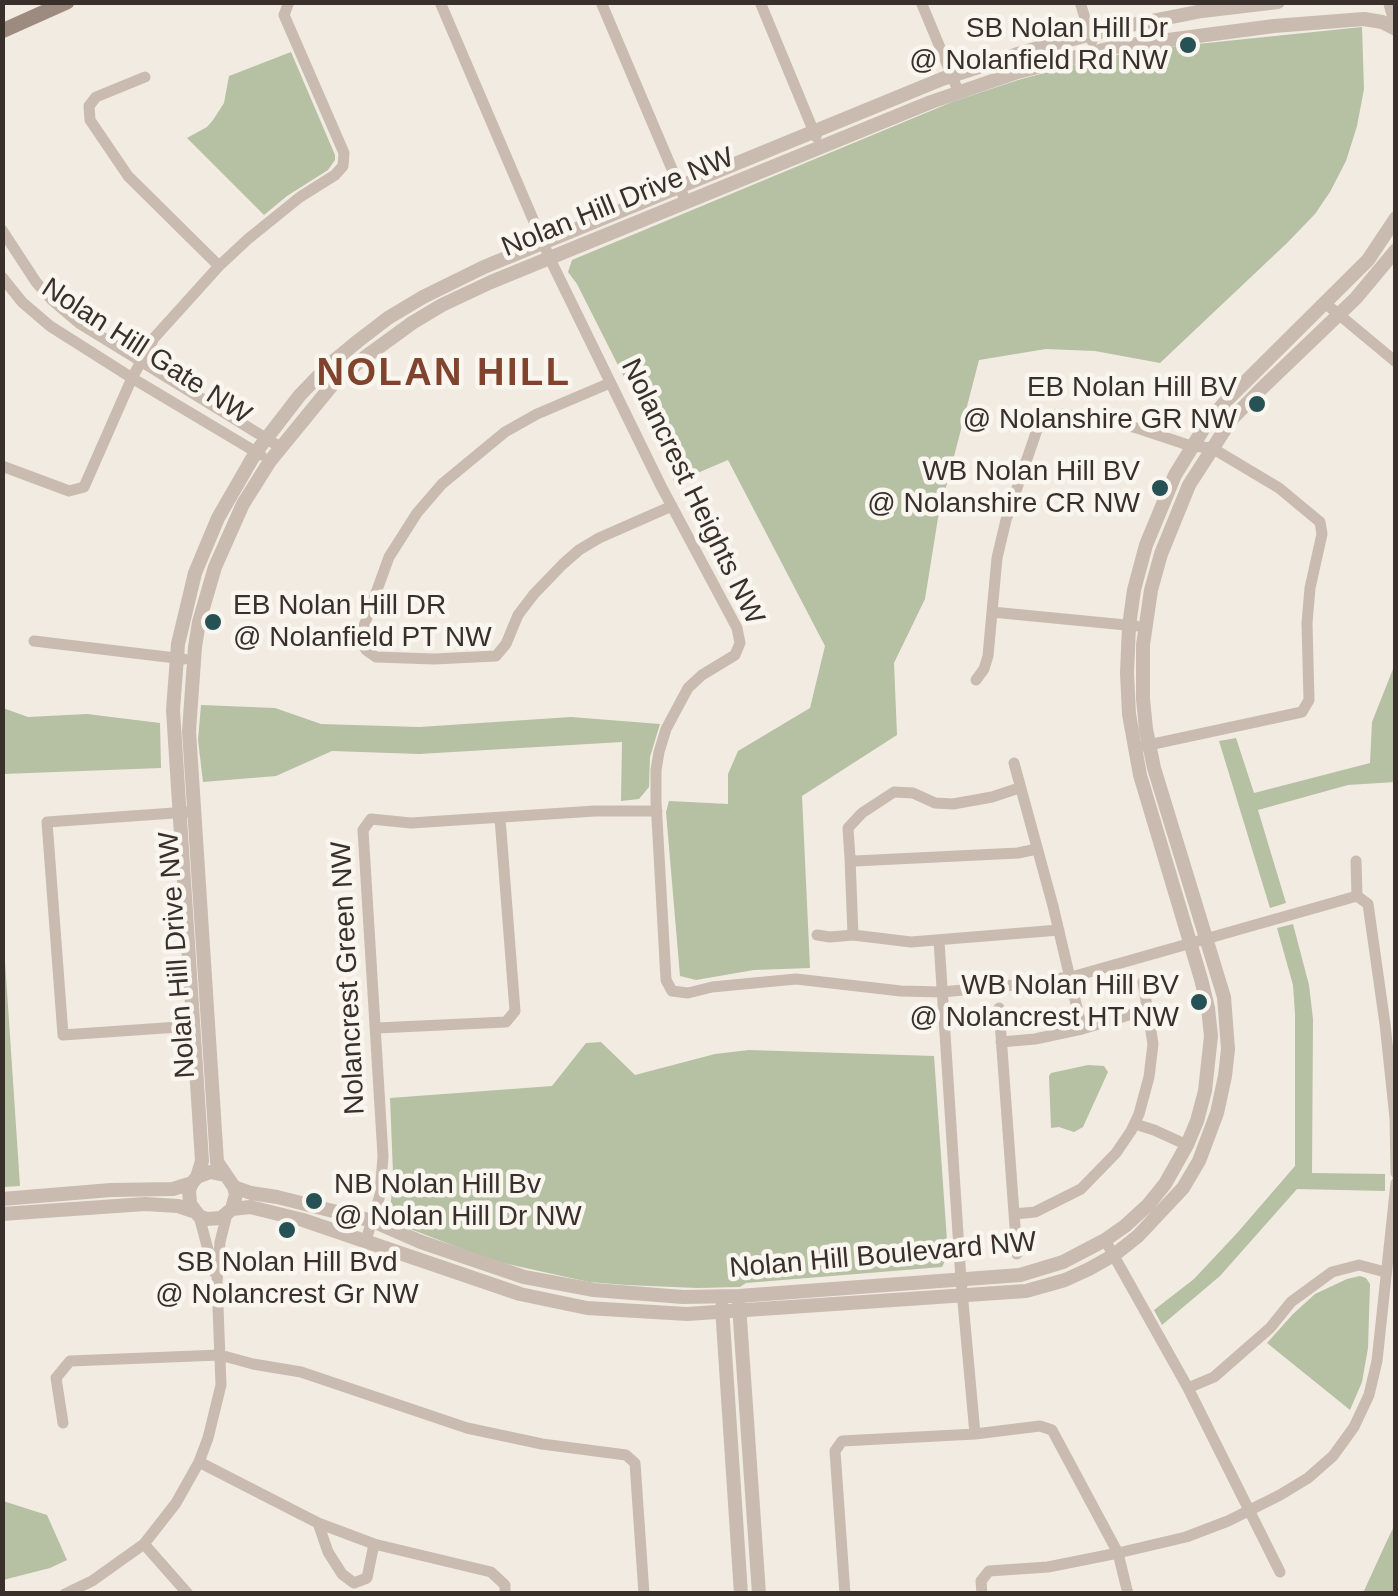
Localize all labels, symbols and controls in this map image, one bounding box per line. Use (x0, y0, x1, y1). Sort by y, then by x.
place label: SB Nolan Hill Dr @ Nolanfield Rd NW (909, 12, 1168, 78)
marker: SB Nolan Hill Dr @ Nolanfield Rd NW (1177, 34, 1199, 56)
street label: Nolan Hill Drive NW (497, 141, 739, 265)
street label: Nolan Hill Gate NW (35, 272, 257, 432)
district label: NOLAN HILL (316, 352, 572, 398)
street label: Nolancrest Heights NW (613, 354, 771, 630)
place label: EB Nolan Hill BV @ Nolanshire GR NW (963, 371, 1237, 437)
marker: EB Nolan Hill BV @ Nolanshire GR NW (1246, 393, 1268, 415)
place label: WB Nolan Hill BV @ Nolanshire CR NW (867, 455, 1140, 521)
marker: WB Nolan Hill BV @ Nolanshire CR NW (1149, 477, 1171, 499)
place label: EB Nolan Hill DR @ Nolanfield PT NW (233, 589, 492, 655)
marker: EB Nolan Hill DR @ Nolanfield PT NW (202, 611, 224, 633)
street label: Nolan Hill Drive NW (153, 830, 203, 1080)
street label: Nolancrest Green NW (325, 840, 373, 1116)
place label: WB Nolan Hill BV @ Nolancrest HT NW (909, 969, 1179, 1035)
marker: WB Nolan Hill BV @ Nolancrest HT NW (1188, 991, 1210, 1013)
place label: NB Nolan Hill Bv @ Nolan Hill Dr NW (334, 1168, 582, 1234)
marker: NB Nolan Hill Bv @ Nolan Hill Dr NW (303, 1190, 325, 1212)
marker: SB Nolan Hill Bvd @ Nolancrest Gr NW (276, 1219, 298, 1241)
street label: Nolan Hill Boulevard NW (728, 1226, 1038, 1286)
place label: SB Nolan Hill Bvd @ Nolancrest Gr NW (155, 1246, 419, 1312)

